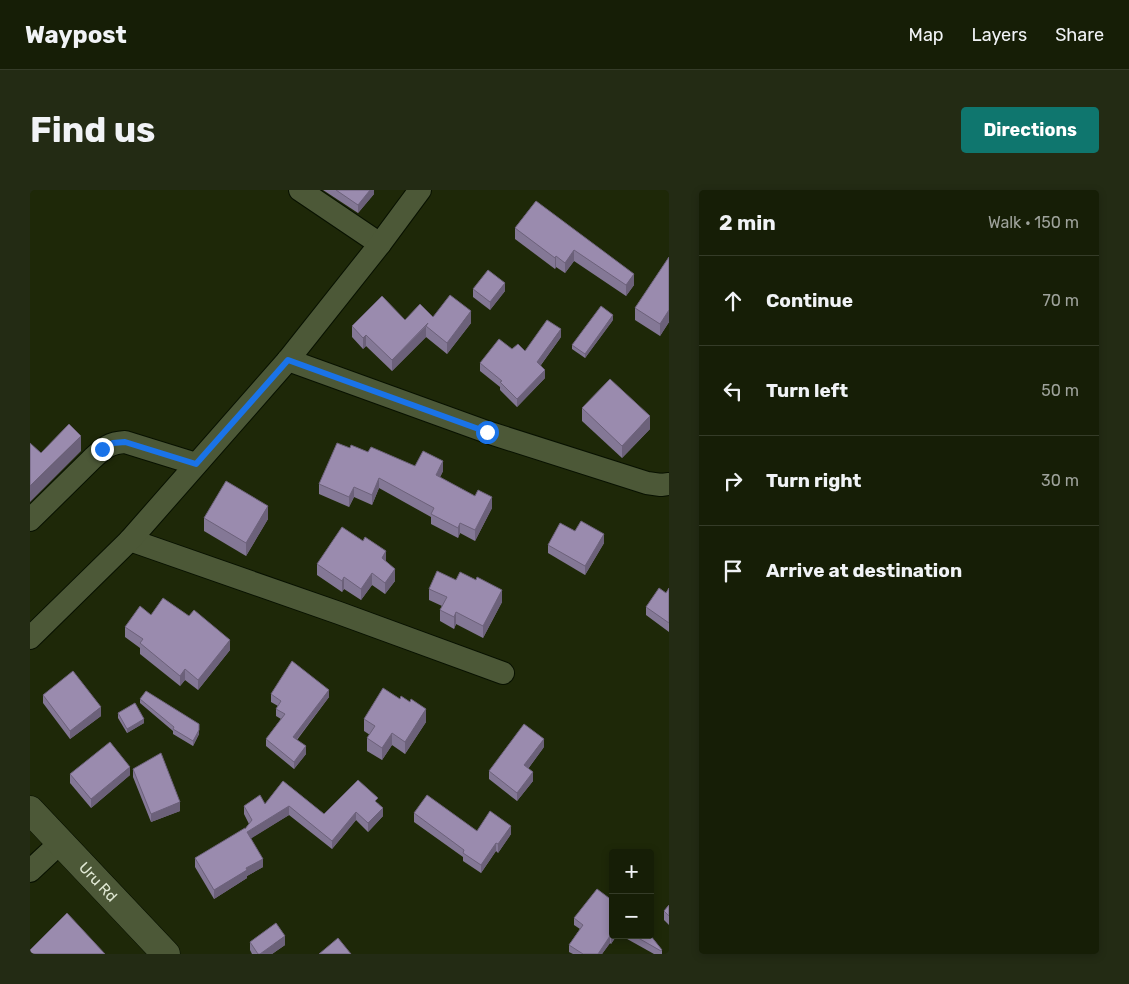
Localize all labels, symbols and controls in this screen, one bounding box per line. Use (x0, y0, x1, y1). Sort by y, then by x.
text: Waypost (25, 21, 127, 49)
text: Map (909, 24, 944, 46)
text: Layers (972, 24, 1027, 46)
text: Share (1055, 24, 1104, 46)
button: Directions (961, 107, 1099, 153)
text: Find us (30, 109, 155, 151)
text: 2 min (719, 210, 776, 235)
text: Walk · 150 m (988, 213, 1079, 232)
icon: ahead (719, 287, 747, 315)
text: Continue (766, 289, 853, 312)
text: 70 m (1042, 291, 1079, 310)
icon: left (719, 377, 747, 405)
text: Turn left (766, 379, 848, 402)
text: 50 m (1041, 381, 1079, 400)
route start (476, 421, 499, 444)
route end (91, 438, 114, 461)
icon: right (719, 467, 747, 495)
text: Turn right (766, 469, 861, 492)
text: 30 m (1041, 471, 1079, 490)
icon: arrive (719, 557, 747, 585)
text: Arrive at destination (766, 559, 962, 582)
map controls (609, 849, 654, 939)
button: + (609, 849, 654, 894)
street label: Uru Rd (75, 858, 121, 905)
button: − (609, 894, 654, 939)

